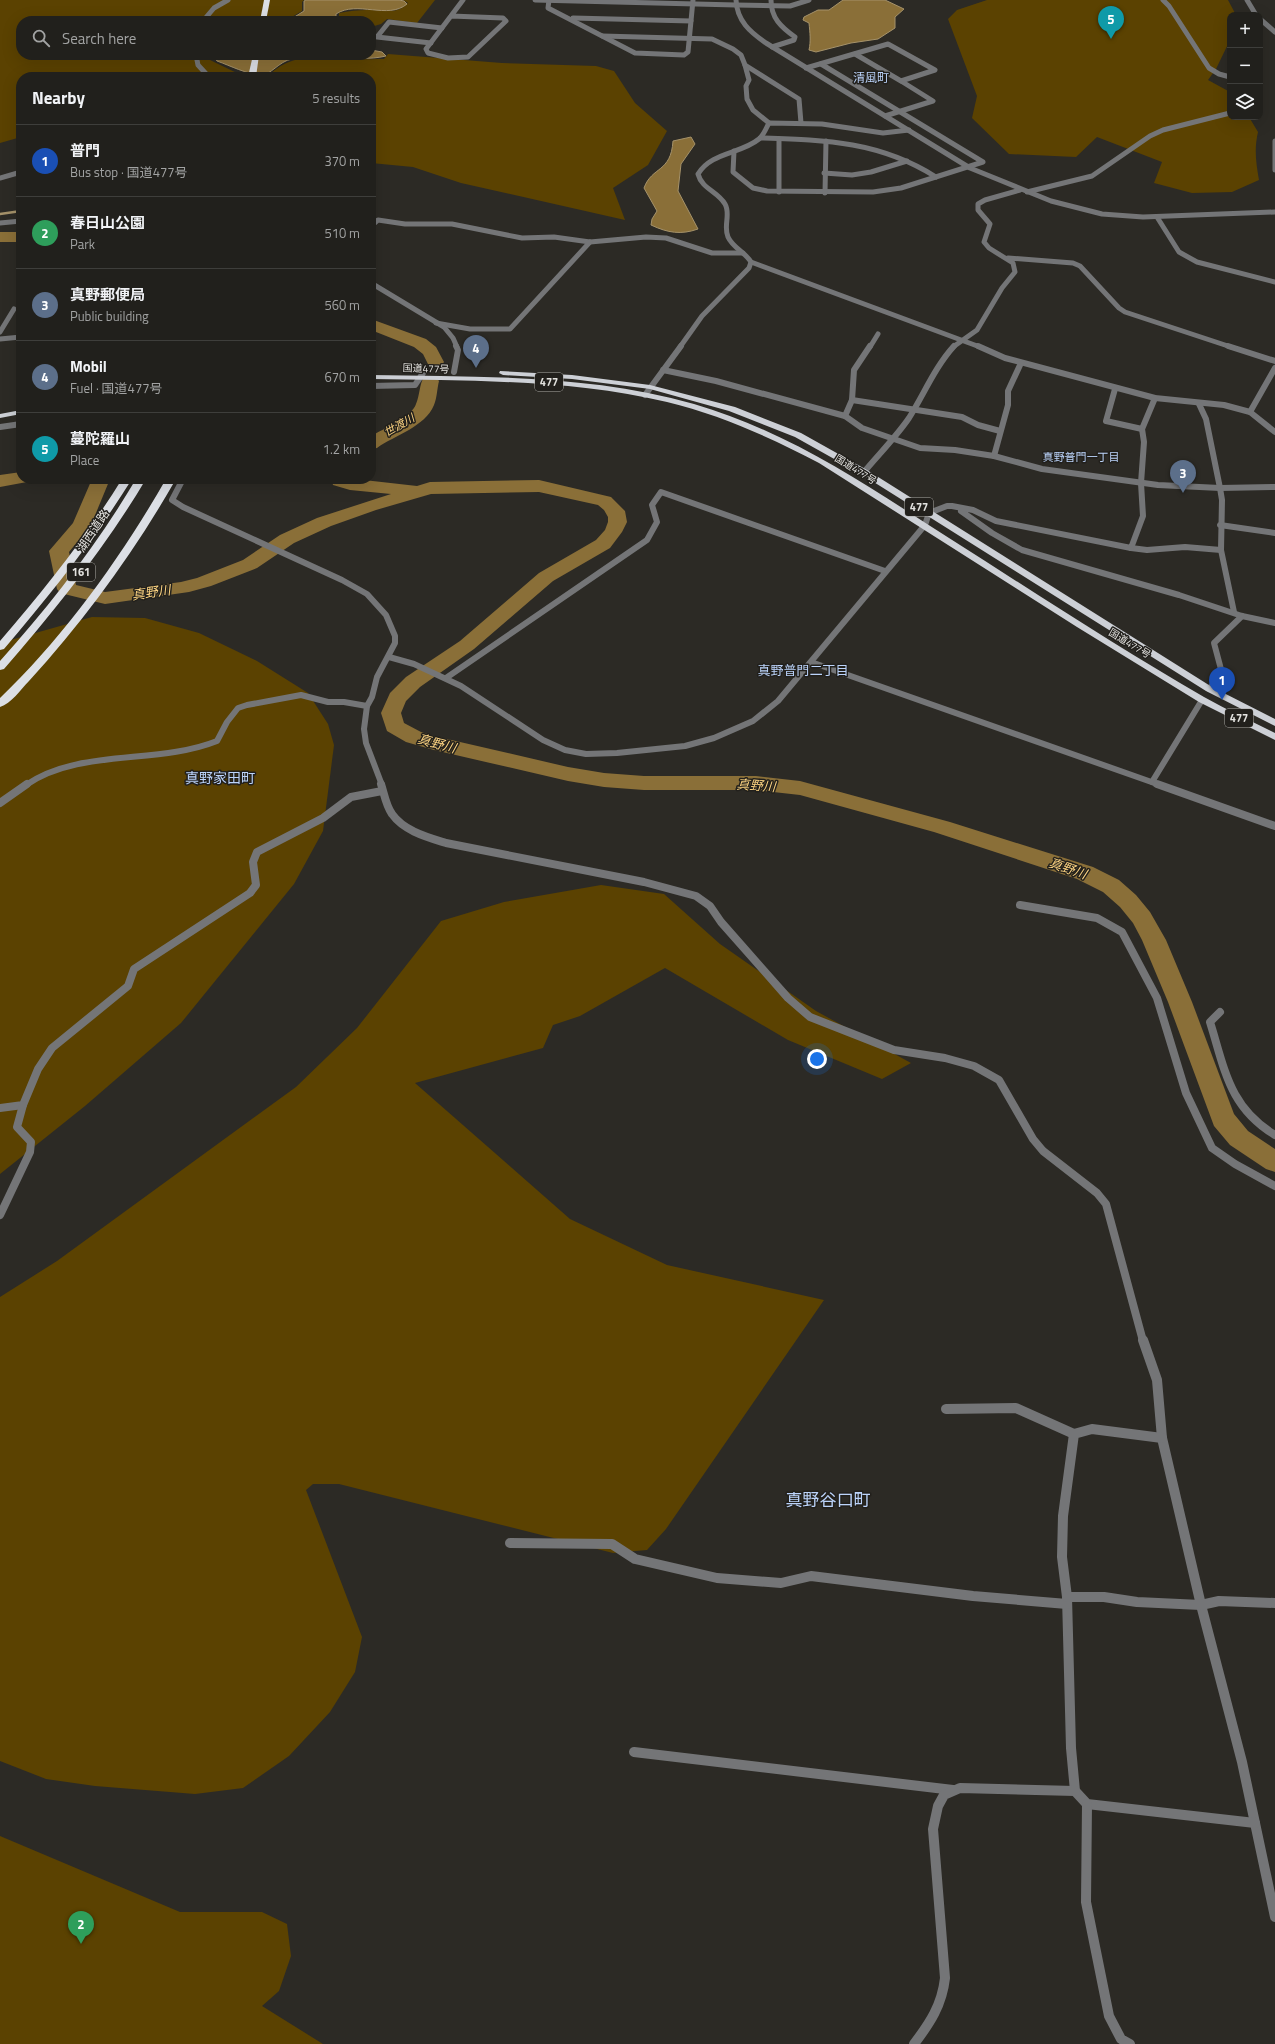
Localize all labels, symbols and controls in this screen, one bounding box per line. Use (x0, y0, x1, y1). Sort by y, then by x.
pin: 5 (1098, 6, 1124, 39)
map controls (1227, 12, 1263, 120)
button: + (1227, 12, 1263, 48)
search box (16, 16, 376, 60)
icon: search (30, 27, 52, 49)
text: Search here (62, 27, 136, 50)
button: − (1227, 48, 1263, 84)
district label: 清風町 (853, 68, 889, 87)
button: layers (1227, 84, 1263, 120)
text: Nearby (32, 85, 85, 111)
text: 5 results (312, 88, 360, 108)
text: 普門 (70, 139, 100, 162)
text: 1 (41, 151, 49, 171)
text: 370 m (324, 151, 360, 171)
text: Bus stop · 国道477号 (70, 162, 188, 182)
text: 春日山公園 (70, 211, 145, 234)
text: 2 (41, 223, 49, 243)
text: 510 m (324, 223, 360, 243)
text: Park (70, 234, 95, 254)
text: 真野郵便局 (70, 283, 145, 306)
text: 3 (41, 295, 49, 315)
text: 560 m (324, 295, 360, 315)
text: Public building (70, 306, 149, 326)
pin: 4 (463, 335, 489, 368)
text: Mobil (70, 355, 107, 378)
street label: 国道477号 (402, 360, 450, 377)
text: 4 (41, 367, 49, 387)
text: 670 m (324, 367, 360, 387)
road number: 477 (535, 373, 563, 391)
text: Fuel · 国道477号 (70, 378, 162, 398)
water label: 世渡川 (381, 409, 418, 440)
text: 蔓陀羅山 (70, 427, 130, 450)
text: 5 (41, 439, 49, 459)
text: 1.2 km (323, 439, 360, 459)
district label: 真野普門一丁目 (1043, 449, 1120, 465)
text: Place (70, 450, 99, 470)
street label: 国道477号 (832, 451, 880, 488)
pin: 3 (1170, 460, 1196, 493)
road number: 477 (905, 498, 933, 516)
street label: 湖西道路 (71, 506, 114, 556)
road number: 161 (67, 563, 95, 581)
water label: 真野川 (130, 579, 174, 605)
street label: 国道477号 (1106, 625, 1154, 662)
district label: 真野普門二丁目 (757, 660, 849, 680)
pin: 1 (1209, 667, 1235, 700)
road number: 477 (1225, 709, 1253, 727)
water label: 真野川 (416, 728, 460, 758)
district label: 真野家田町 (185, 767, 255, 788)
water label: 真野川 (736, 774, 778, 796)
water label: 真野川 (1046, 852, 1092, 884)
your location (807, 1049, 827, 1069)
district label: 真野谷口町 (786, 1487, 871, 1513)
pin: 2 (68, 1911, 94, 1944)

